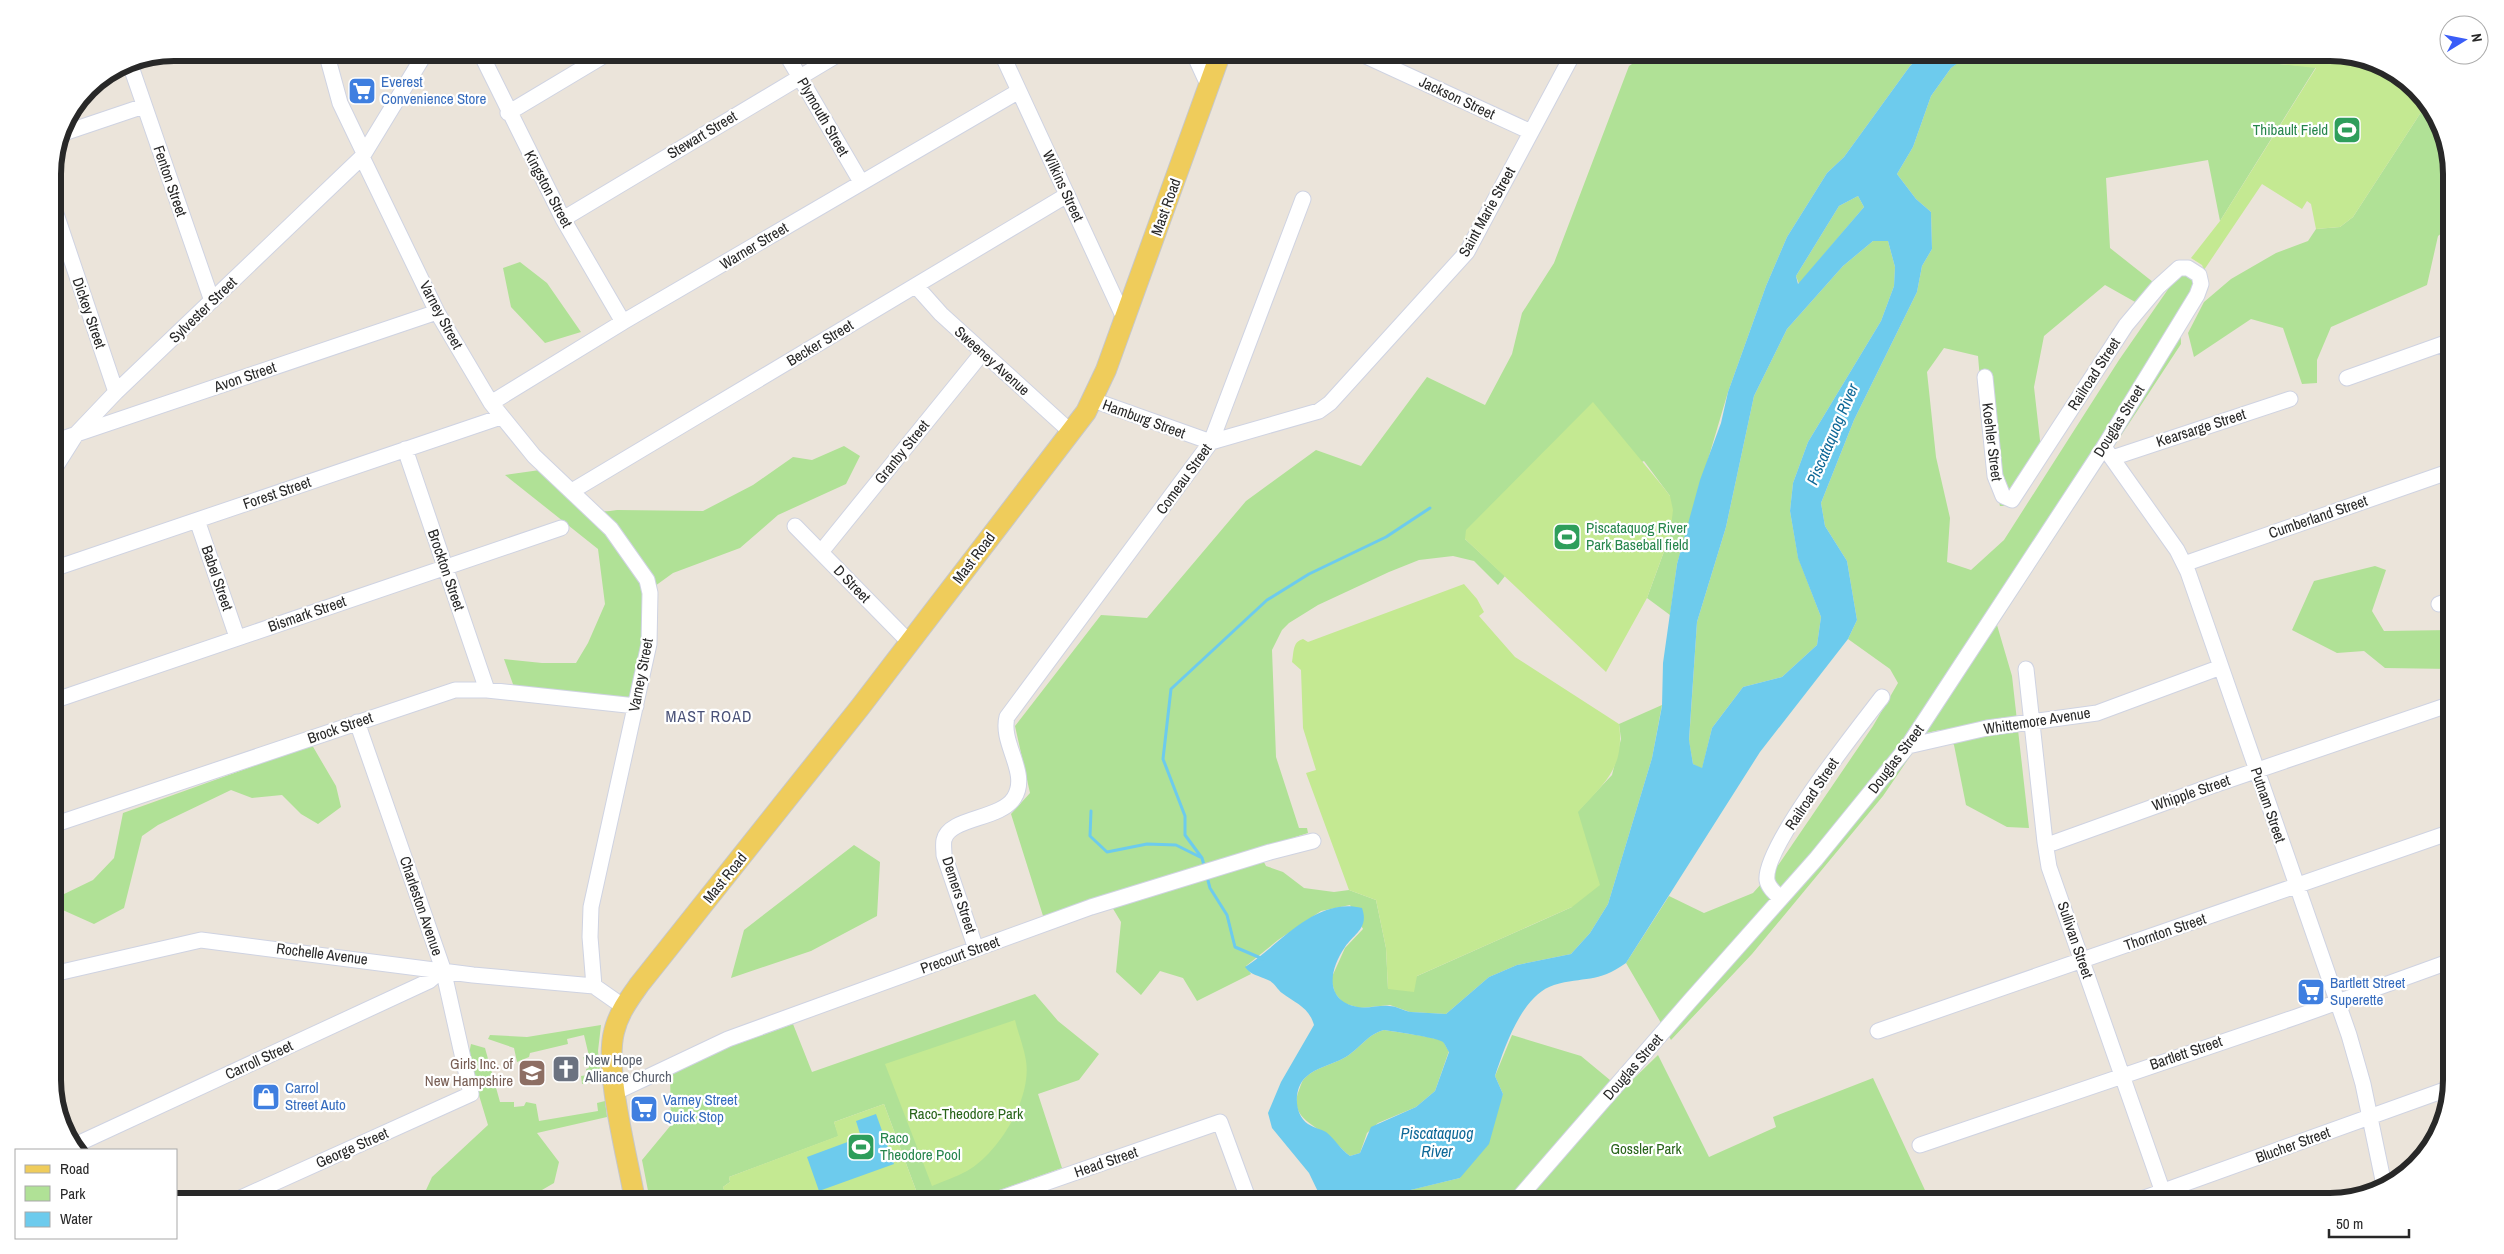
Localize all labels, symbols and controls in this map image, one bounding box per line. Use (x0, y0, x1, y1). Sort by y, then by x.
north arrow (2439, 15, 2489, 65)
text: N (2467, 32, 2486, 43)
place label: Everest Convenience Store (381, 71, 486, 109)
street label: Jackson Street (1416, 71, 1499, 124)
street label: Plymouth Street (792, 74, 855, 160)
supermarket icon: Everest Convenience Store (347, 76, 377, 106)
street label: Stewart Street (663, 105, 741, 164)
sports icon: Thibault Field (2332, 115, 2362, 145)
place label: Thibault Field (2253, 119, 2328, 140)
street label: Fenton Street (149, 142, 193, 220)
street label: Kingston Street (519, 146, 578, 232)
street label: Wilkins Street (1038, 147, 1089, 225)
street label: Saint Marie Street (1453, 163, 1520, 261)
street label: Mast Road (1145, 175, 1186, 238)
street label: Warner Street (716, 217, 792, 274)
street label: Sylvester Street (164, 272, 242, 347)
street label: Dickey Street (68, 275, 112, 352)
street label: Varney Street (415, 277, 468, 353)
street label: Becker Street (782, 314, 858, 371)
street label: Sweeney Avenue (950, 321, 1035, 400)
street label: Railroad Street (2062, 333, 2125, 414)
street label: Avon Street (210, 356, 279, 397)
water label: Piscataquog River (1801, 379, 1863, 488)
street label: Douglas Street (2088, 380, 2149, 461)
street label: Hamburg Street (1100, 394, 1189, 443)
street label: Koehler Street (1977, 402, 2008, 483)
street label: Kearsarge Street (2153, 403, 2249, 452)
street label: Granby Street (869, 415, 934, 488)
street label: Comeau Street (1151, 439, 1217, 518)
street label: Forest Street (240, 471, 314, 514)
street label: Cumberland Street (2266, 490, 2371, 543)
place label: Piscataquog River Park Baseball field (1586, 517, 1689, 555)
sports icon: Piscataquog River Park Baseball field (1552, 522, 1582, 552)
street label: Brockton Street (423, 526, 470, 614)
street label: Mast Road (947, 528, 1000, 588)
street label: Babel Street (197, 542, 239, 614)
street label: D Street (829, 560, 876, 608)
street label: Bismark Street (265, 590, 349, 637)
street label: Varney Street (623, 636, 658, 713)
street label: Whittemore Avenue (1982, 702, 2092, 739)
district label: MAST ROAD (666, 705, 752, 727)
street label: Brock Street (304, 706, 376, 748)
street label: Douglas Street (1863, 719, 1929, 798)
street label: Railroad Street (1780, 753, 1844, 834)
street label: Putnam Street (2246, 764, 2291, 846)
street label: Whipple Street (2149, 769, 2233, 816)
street label: Mast Road (698, 848, 751, 907)
street label: Charleston Avenue (395, 853, 448, 958)
street label: Demers Street (937, 854, 982, 936)
street label: Sullivan Street (2053, 899, 2099, 982)
street label: Thornton Street (2121, 907, 2209, 955)
street label: Precourt Street (917, 930, 1003, 979)
street label: Rochelle Avenue (275, 937, 369, 970)
place label: Bartlett Street Superette (2330, 972, 2406, 1010)
supermarket icon: Bartlett Street Superette (2296, 977, 2326, 1007)
street label: Douglas Street (1598, 1029, 1668, 1104)
street label: Bartlett Street (2147, 1030, 2225, 1075)
street label: Carroll Street (222, 1034, 297, 1084)
place label: New Hope Alliance Church (584, 1049, 672, 1087)
place label: Girls Inc. of New Hampshire (425, 1053, 514, 1091)
church icon: New Hope Alliance Church (551, 1054, 581, 1084)
school or university icon: Girls Inc. of New Hampshire (517, 1058, 547, 1088)
place label: Carrol Street Auto (285, 1077, 346, 1115)
shop icon: Carrol Street Auto (251, 1082, 281, 1112)
place label: Varney Street Quick Stop (663, 1089, 738, 1127)
supermarket icon: Varney Street Quick Stop (629, 1094, 659, 1124)
park label: Raco-Theodore Park (909, 1103, 1024, 1124)
street label: Blucher Street (2253, 1121, 2334, 1168)
street label: George Street (312, 1122, 392, 1173)
water label: Piscataquog River (1401, 1122, 1473, 1162)
place label: Raco Theodore Pool (880, 1127, 961, 1165)
sports icon: Raco Theodore Pool (846, 1132, 876, 1162)
park label: Gossler Park (1610, 1138, 1682, 1159)
street label: Head Street (1071, 1141, 1141, 1182)
legend (15, 1149, 178, 1239)
text: Road (60, 1158, 89, 1179)
text: Park (60, 1183, 86, 1204)
scale bar (2329, 1206, 2409, 1238)
text: Water (60, 1208, 92, 1229)
text: 50 m (2336, 1213, 2363, 1234)

